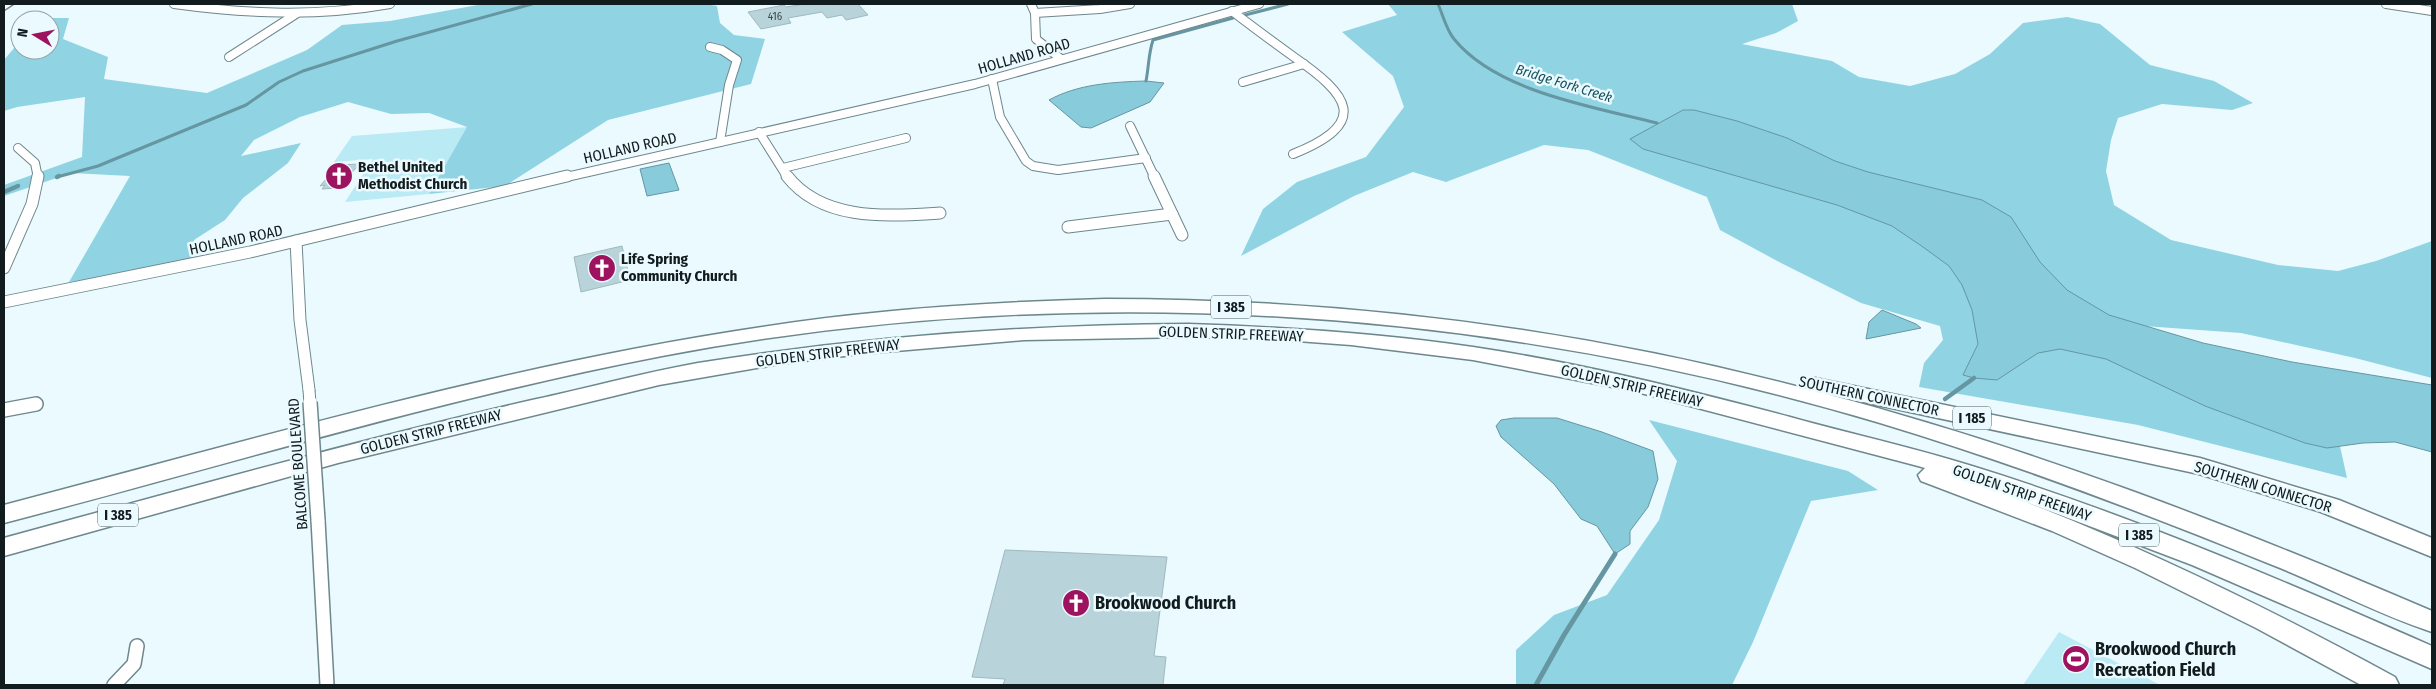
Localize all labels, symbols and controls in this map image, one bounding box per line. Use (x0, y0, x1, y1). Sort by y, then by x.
north arrow (10, 10, 60, 60)
house number: 416 (768, 10, 783, 23)
text: N (14, 27, 32, 38)
street label: HOLLAND ROAD (976, 34, 1072, 78)
water label: Bridge Fork Creek (1514, 61, 1614, 106)
street label: HOLLAND ROAD (582, 129, 678, 167)
place label: Bethel United Methodist Church (358, 158, 468, 193)
church icon: Bethel United Methodist Church (324, 161, 354, 191)
street label: HOLLAND ROAD (188, 221, 284, 259)
place label: Life Spring Community Church (621, 250, 737, 285)
church icon: Life Spring Community Church (587, 253, 617, 283)
road number: I 385 (1211, 296, 1251, 318)
street label: GOLDEN STRIP FREEWAY (1158, 322, 1304, 346)
street label: GOLDEN STRIP FREEWAY (755, 335, 902, 371)
street label: GOLDEN STRIP FREEWAY (1559, 361, 1705, 411)
street label: SOUTHERN CONNECTOR (1797, 372, 1941, 420)
street label: BALCOME BOULEVARD (284, 397, 312, 531)
street label: GOLDEN STRIP FREEWAY (358, 406, 504, 458)
road number: I 185 (1953, 406, 1991, 429)
street label: SOUTHERN CONNECTOR (2192, 458, 2334, 516)
street label: GOLDEN STRIP FREEWAY (1950, 461, 2094, 525)
road number: I 385 (98, 504, 138, 526)
road number: I 385 (2119, 524, 2159, 546)
church icon: Brookwood Church (1061, 588, 1091, 618)
place label: Brookwood Church (1095, 592, 1236, 614)
place label: Brookwood Church Recreation Field (2095, 638, 2236, 681)
sports icon: Brookwood Church Recreation Field (2061, 644, 2091, 674)

